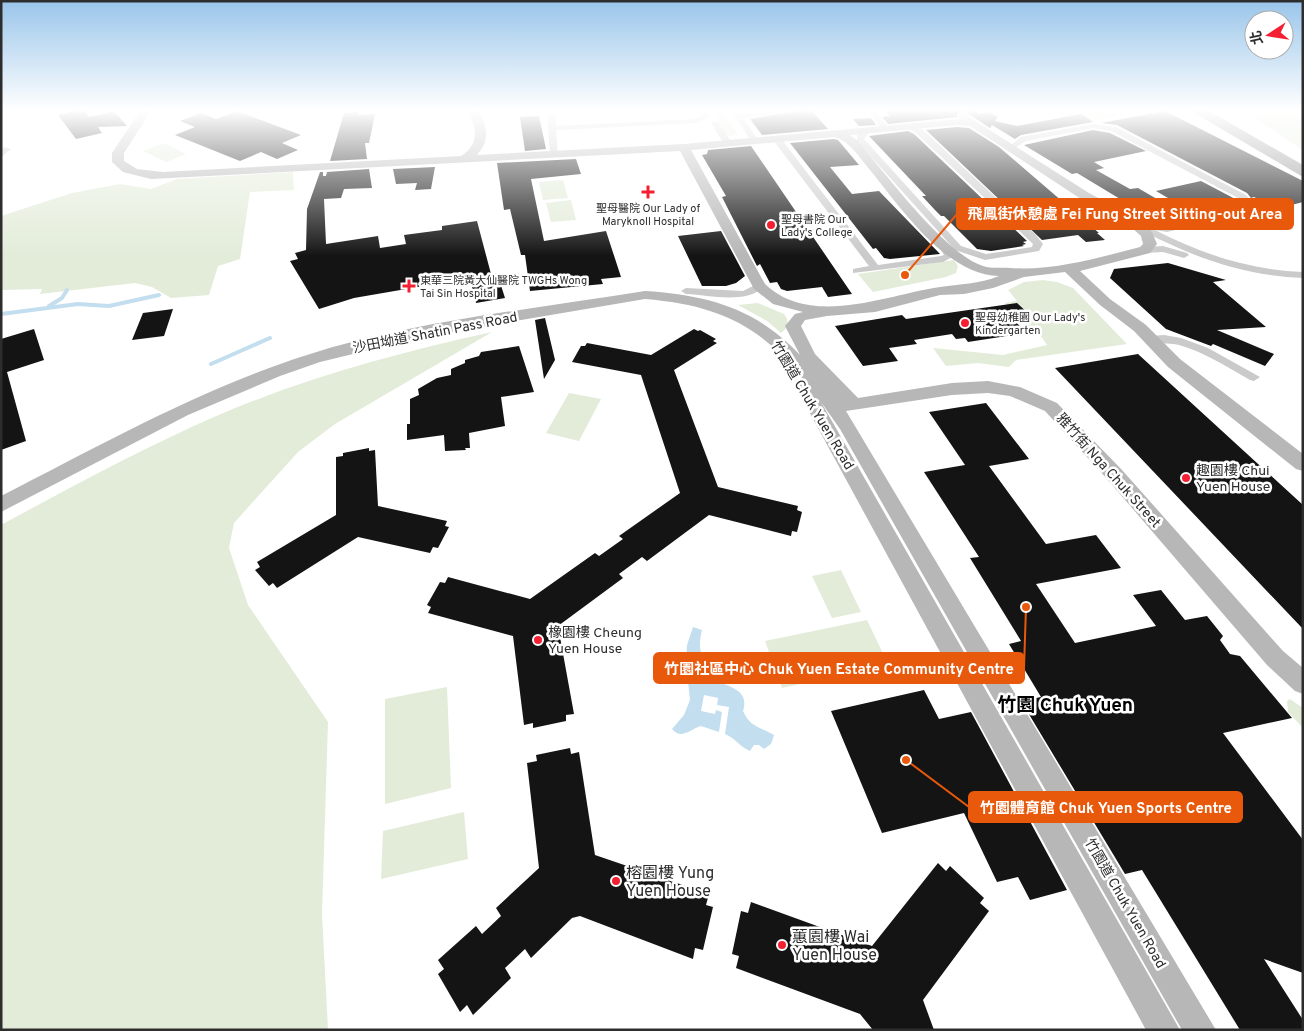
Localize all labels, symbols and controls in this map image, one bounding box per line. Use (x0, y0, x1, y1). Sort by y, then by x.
north arrow (1244, 10, 1294, 60)
text: 北 (1248, 29, 1268, 46)
marker: 聖母醫院 Our Lady of Maryknoll Hospital (641, 185, 655, 199)
callout: 飛鳳街休憩處 Fei Fung Street Sitting-out Area (957, 199, 1293, 229)
place label: 聖母醫院 Our Lady of Maryknoll Hospital (596, 202, 700, 229)
text: 飛鳳街休憩處 Fei Fung Street Sitting-out Area (968, 205, 1282, 225)
place label: 聖母書院 Our Lady's College (781, 213, 853, 240)
marker: 聖母書院 Our Lady's College (765, 219, 777, 231)
place label: 東華三院黃大仙醫院 TWGHs Wong Tai Sin Hospital (420, 274, 587, 301)
marker: 東華三院黃大仙醫院 TWGHs Wong Tai Sin Hospital (402, 279, 416, 293)
street label: 沙田坳道 Shatin Pass Road (352, 309, 519, 358)
place label: 聖母幼稚園 Our Lady's Kindergarten (975, 311, 1085, 338)
marker: 聖母幼稚園 Our Lady's Kindergarten (959, 317, 971, 329)
street label: 竹園道 Chuk Yuen Road (766, 338, 857, 473)
street label: 雅竹街 Nga Chuk Street (1052, 410, 1164, 532)
place label: 趣園樓 Chui Yuen House (1196, 463, 1270, 496)
marker: 趣園樓 Chui Yuen House (1180, 472, 1192, 484)
place label: 橡園樓 Cheung Yuen House (548, 624, 642, 658)
marker: 橡園樓 Cheung Yuen House (532, 634, 544, 646)
callout: 竹園社區中心 Chuk Yuen Estate Community Centre (654, 653, 1024, 683)
text: 竹園社區中心 Chuk Yuen Estate Community Centre (664, 660, 1014, 680)
district label: 竹園 Chuk Yuen (997, 694, 1133, 718)
callout: 竹園體育館 Chuk Yuen Sports Centre (969, 792, 1242, 822)
text: 竹園體育館 Chuk Yuen Sports Centre (980, 800, 1232, 819)
street label: 竹園道 Chuk Yuen Road (1080, 836, 1169, 972)
place label: 榕園樓 Yung Yuen House (626, 864, 714, 902)
marker: 榕園樓 Yung Yuen House (610, 875, 622, 887)
place label: 蕙園樓 Wai Yuen House (792, 928, 877, 966)
marker: 蕙園樓 Wai Yuen House (776, 939, 788, 951)

